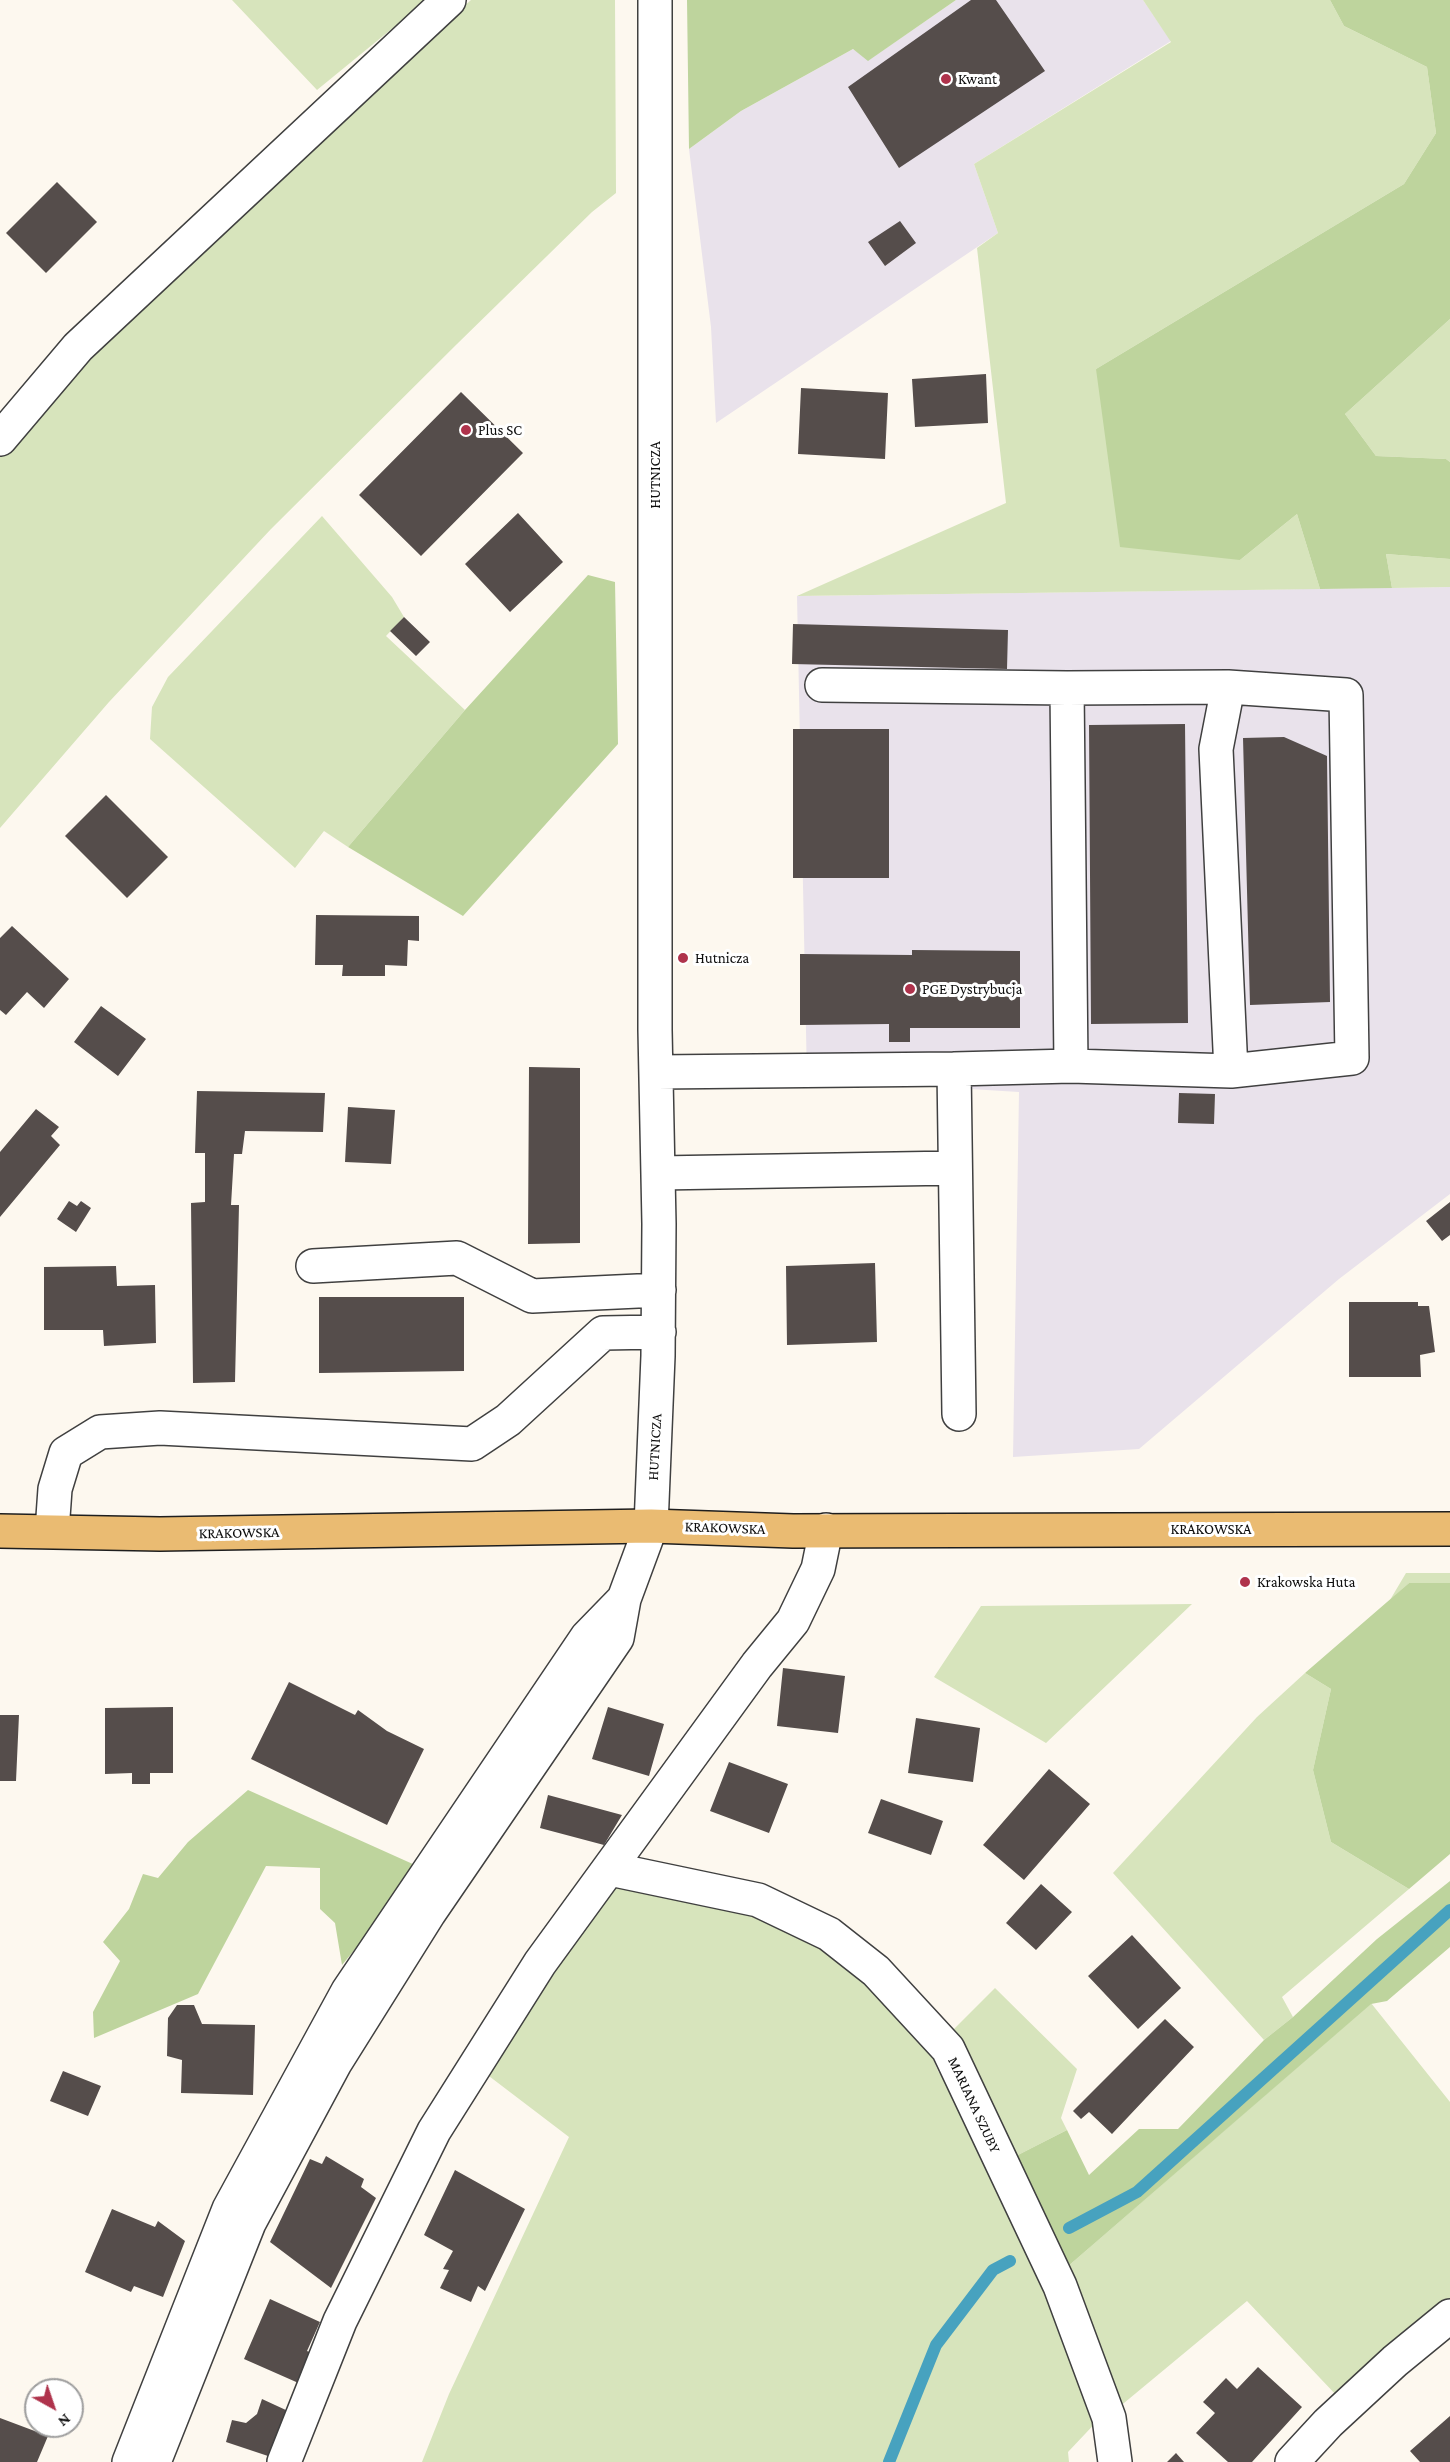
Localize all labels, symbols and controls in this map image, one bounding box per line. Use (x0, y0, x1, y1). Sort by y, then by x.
place label: Kwant (958, 70, 997, 88)
marker: Kwant (939, 72, 953, 86)
place label: Plus SC (478, 421, 522, 439)
marker: Plus SC (459, 423, 473, 437)
street label: HUTNICZA (646, 441, 664, 509)
place label: Hutnicza (695, 949, 749, 967)
marker: Hutnicza (676, 951, 690, 965)
place label: PGE Dystrybucja (922, 980, 1022, 998)
marker: PGE Dystrybucja (903, 982, 917, 996)
street label: HUTNICZA (644, 1413, 666, 1481)
street label: KRAKOWSKA (684, 1518, 766, 1538)
street label: KRAKOWSKA (1171, 1520, 1251, 1538)
street label: KRAKOWSKA (198, 1523, 280, 1543)
place label: Krakowska Huta (1257, 1573, 1355, 1591)
marker: Krakowska Huta (1238, 1575, 1252, 1589)
street label: MARIANA SZUBY (944, 2054, 1004, 2156)
north arrow (24, 2378, 84, 2438)
text: N (55, 2411, 74, 2431)

